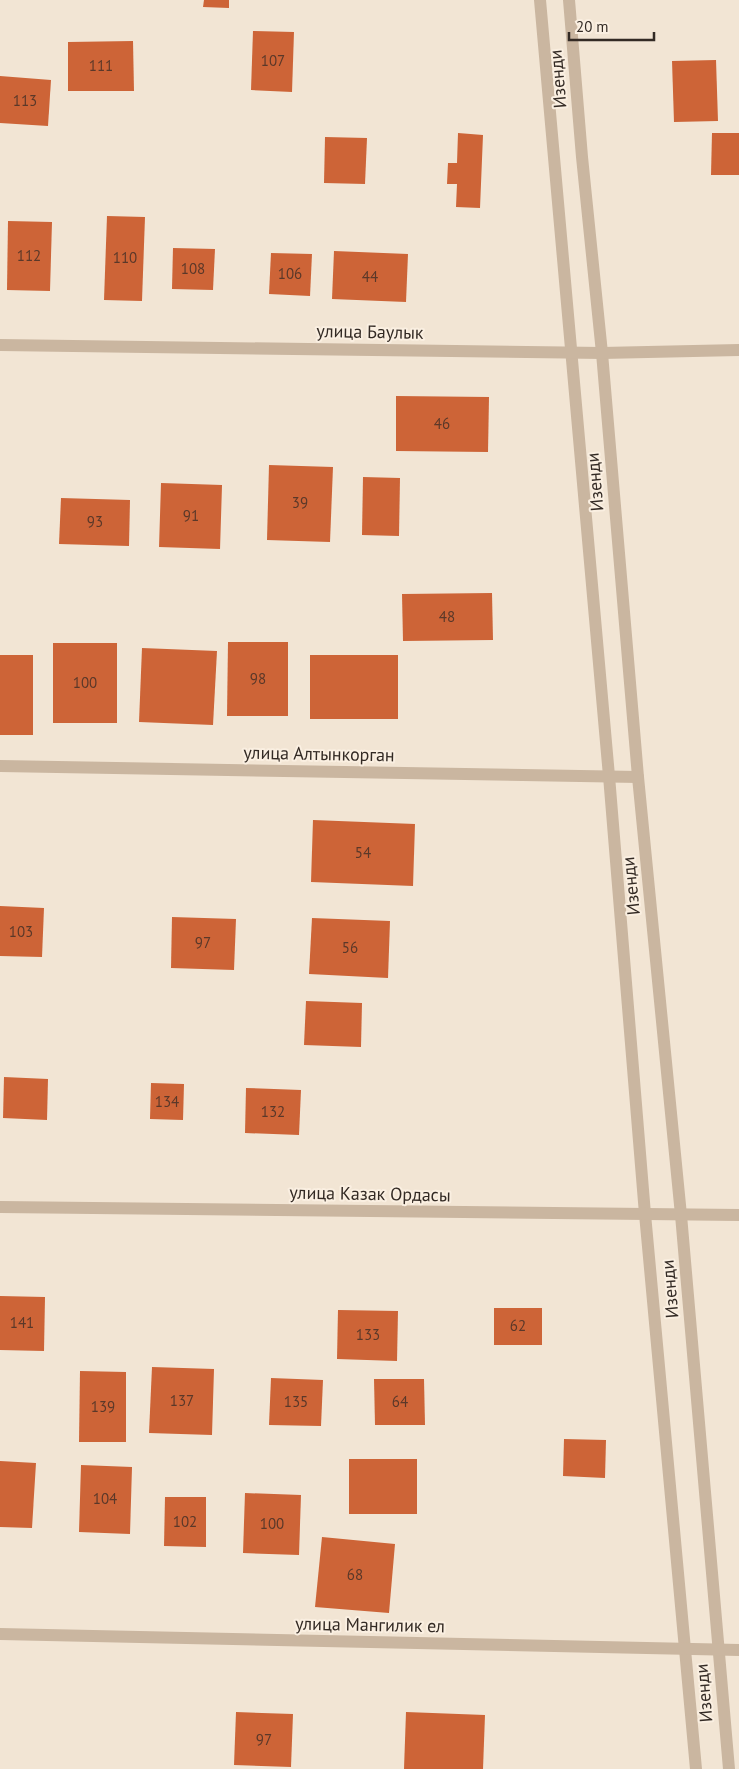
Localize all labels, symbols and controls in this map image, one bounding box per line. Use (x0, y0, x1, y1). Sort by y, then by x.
scale bar (569, 10, 654, 42)
text: 20 m (576, 17, 609, 36)
street label: Изенди (543, 49, 572, 109)
house number: 107 (261, 51, 285, 70)
house number: 111 (89, 56, 113, 75)
house number: 113 (13, 91, 37, 110)
house number: 112 (17, 246, 41, 265)
house number: 110 (113, 248, 137, 267)
house number: 108 (181, 259, 205, 278)
house number: 106 (278, 264, 302, 283)
house number: 44 (362, 267, 378, 286)
street label: улица Баулык (316, 319, 424, 344)
house number: 46 (434, 414, 450, 433)
street label: Изенди (580, 452, 609, 512)
house number: 39 (292, 493, 308, 512)
house number: 91 (183, 506, 199, 525)
house number: 93 (87, 512, 103, 531)
house number: 48 (439, 607, 455, 626)
house number: 98 (250, 669, 266, 688)
house number: 100 (73, 673, 97, 692)
street label: улица Алтынкорган (243, 741, 395, 766)
house number: 54 (355, 843, 371, 862)
street label: Изенди (616, 856, 645, 916)
house number: 103 (9, 922, 33, 941)
house number: 97 (195, 933, 211, 952)
house number: 56 (342, 938, 358, 957)
house number: 134 (155, 1092, 179, 1111)
house number: 132 (261, 1102, 285, 1121)
street label: улица Казак Ордасы (289, 1181, 451, 1206)
street label: Изенди (655, 1259, 684, 1319)
house number: 141 (10, 1313, 34, 1332)
house number: 62 (510, 1316, 526, 1335)
house number: 133 (356, 1325, 380, 1344)
house number: 137 (170, 1391, 194, 1410)
house number: 135 (284, 1392, 308, 1411)
house number: 64 (392, 1392, 408, 1411)
house number: 139 (91, 1397, 115, 1416)
house number: 104 (93, 1489, 117, 1508)
house number: 102 (173, 1512, 197, 1531)
house number: 100 (260, 1514, 284, 1533)
house number: 68 (347, 1565, 363, 1584)
street label: улица Мангилик ел (295, 1612, 445, 1637)
street label: Изенди (689, 1663, 718, 1723)
house number: 97 (256, 1730, 272, 1749)

